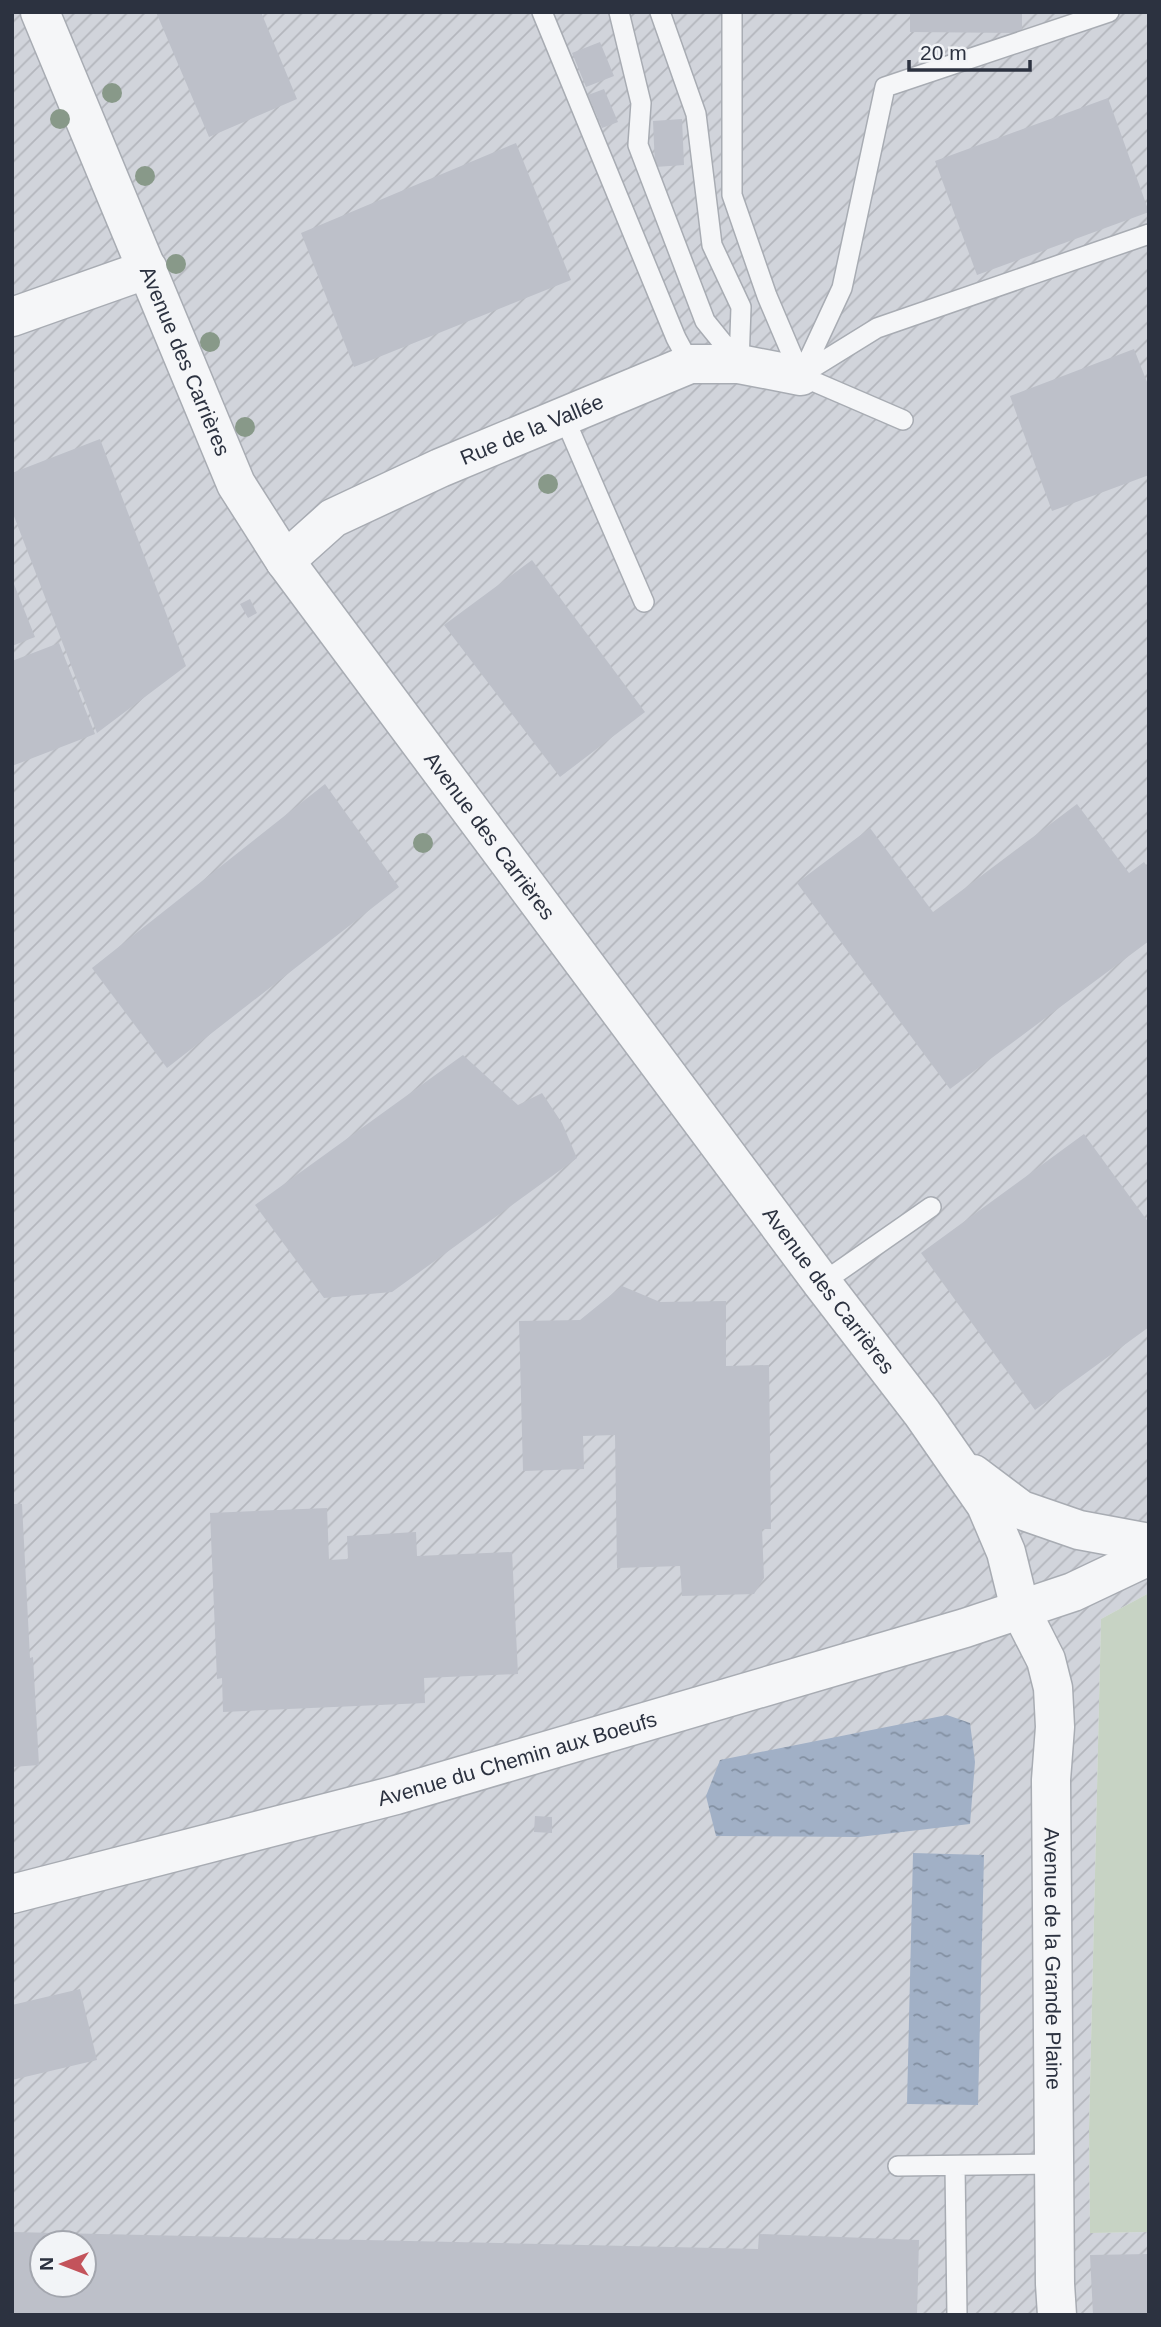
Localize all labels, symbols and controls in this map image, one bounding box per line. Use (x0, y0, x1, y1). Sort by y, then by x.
scale bar (909, 28, 1030, 72)
text: 20 m (920, 41, 967, 64)
street label: Avenue des Carrières (136, 263, 235, 459)
street label: Rue de la Vallée (457, 389, 607, 469)
street label: Avenue des Carrières (420, 747, 560, 924)
street label: Avenue des Carrières (759, 1202, 899, 1378)
street label: Avenue du Chemin aux Boeufs (375, 1707, 659, 1810)
street label: Avenue de la Grande Plaine (1040, 1827, 1065, 2090)
north arrow (28, 2229, 98, 2299)
text: N (36, 2257, 57, 2271)

